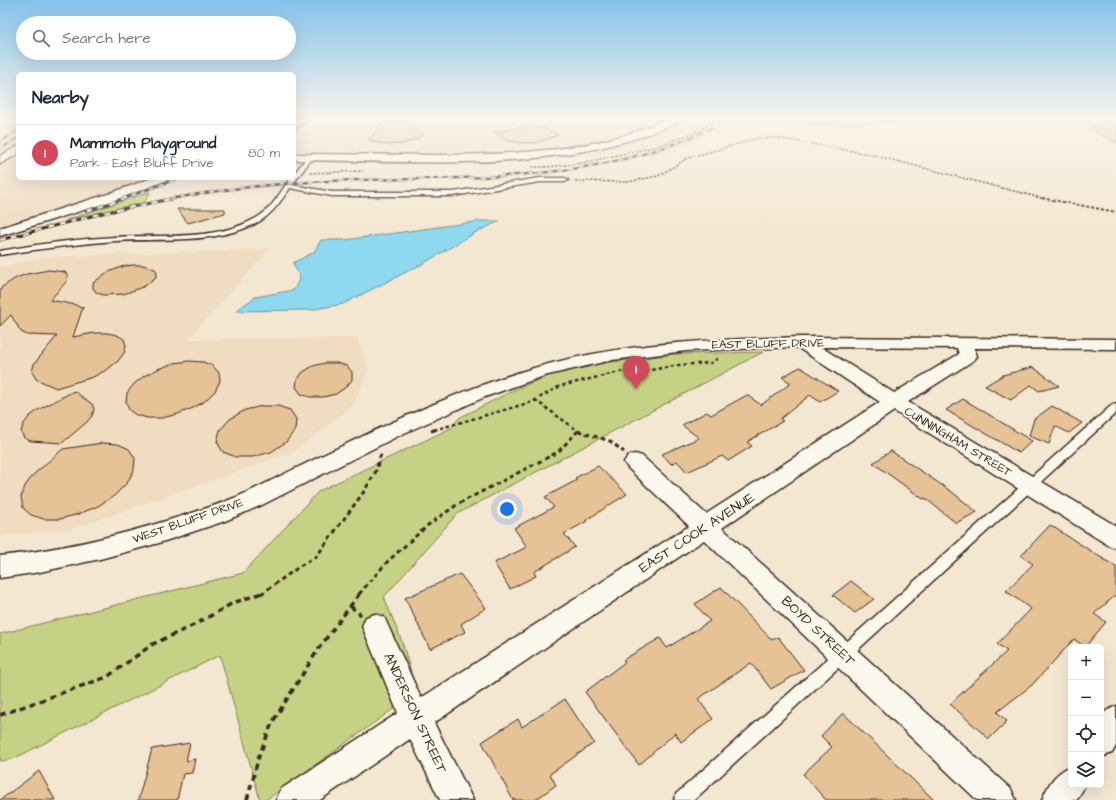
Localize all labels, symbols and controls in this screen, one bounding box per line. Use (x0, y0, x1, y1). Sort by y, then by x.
search box (16, 16, 296, 60)
icon: search (30, 27, 52, 49)
text: Search here (62, 28, 151, 49)
text: Nearby (32, 86, 89, 110)
text: Mammoth Playground (70, 133, 216, 154)
text: 1 (44, 144, 46, 162)
text: 80 m (248, 144, 280, 162)
text: Park · East Bluff Drive (70, 154, 213, 172)
street label: EAST BLUFF DRIVE (712, 335, 824, 353)
pin: 1 (623, 356, 649, 389)
street label: CUNNINGHAM STREET (901, 403, 1016, 481)
street label: EAST COOK AVENUE (635, 488, 759, 578)
street label: WEST BLUFF DRIVE (130, 494, 246, 548)
your location (497, 499, 517, 519)
street label: BOYD STREET (777, 591, 860, 671)
map controls (1068, 644, 1104, 788)
button: + (1068, 644, 1104, 680)
street label: ANDERSON STREET (378, 649, 452, 777)
button: − (1068, 680, 1104, 716)
button: locate (1068, 716, 1104, 752)
button: layers (1068, 752, 1104, 788)

